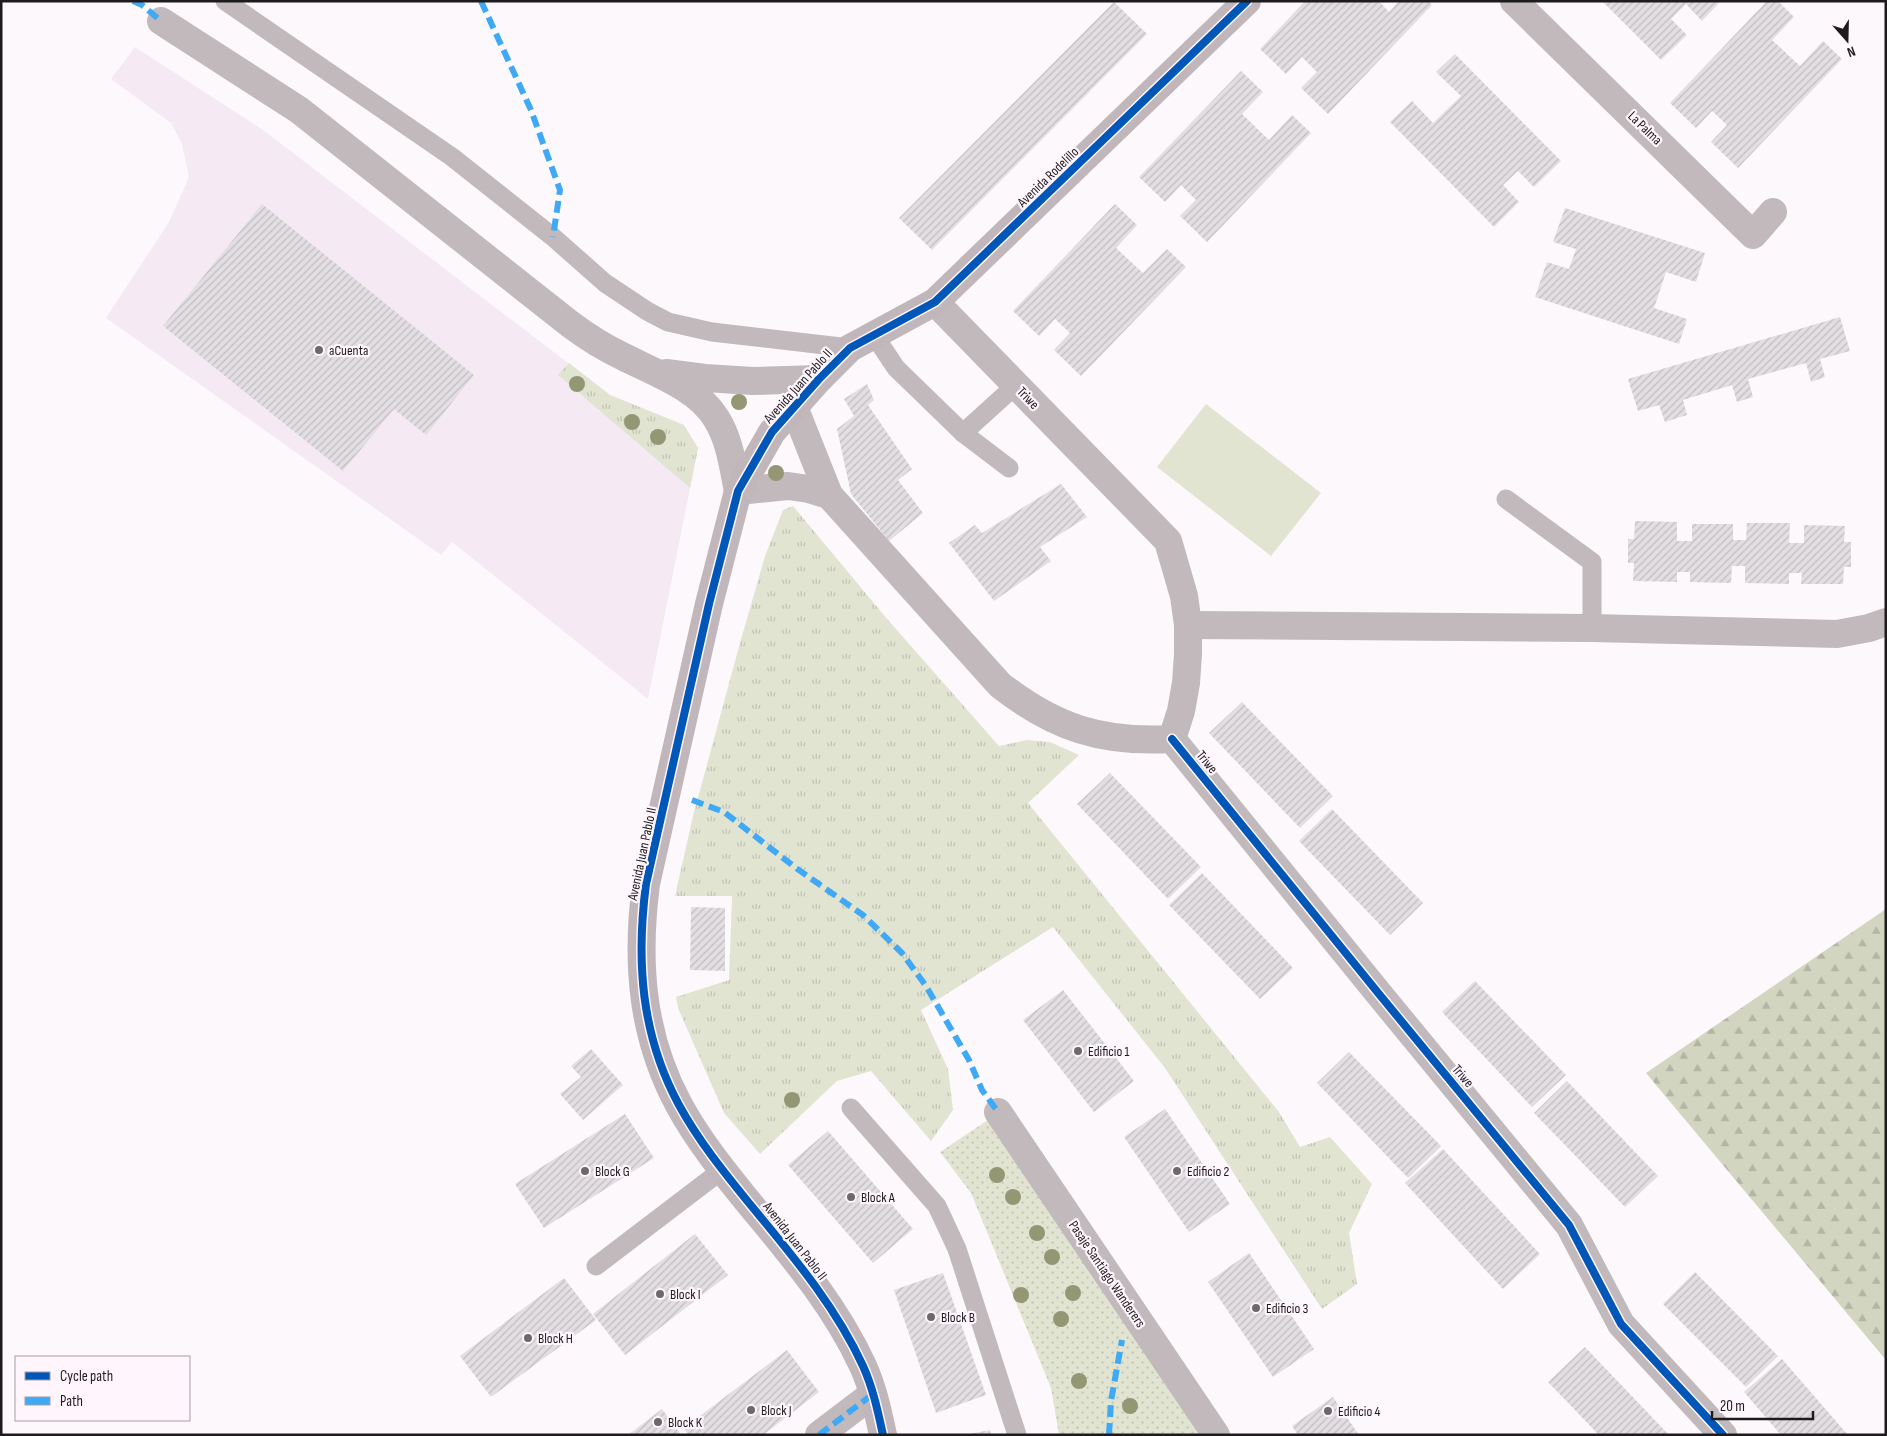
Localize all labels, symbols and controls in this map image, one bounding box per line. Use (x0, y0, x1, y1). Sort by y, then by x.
north arrow (1822, 15, 1872, 65)
text: N (1845, 42, 1858, 61)
street label: La Palma (1624, 108, 1666, 148)
street label: Avenida Rodelillo (1013, 143, 1082, 211)
place label: aCuenta (329, 342, 368, 359)
marker: aCuenta (313, 344, 325, 356)
street label: Avenida Juan Pablo II (759, 345, 836, 427)
street label: Triwe (1013, 383, 1043, 413)
street label: Triwe (1193, 747, 1221, 777)
street label: Avenida Juan Pablo II (624, 806, 660, 903)
place label: Edificio 1 (1088, 1043, 1129, 1060)
marker: Edificio 1 (1072, 1045, 1084, 1057)
street label: Triwe (1449, 1061, 1477, 1091)
place label: Block G (595, 1163, 630, 1180)
place label: Edificio 2 (1187, 1163, 1229, 1180)
marker: Block G (579, 1165, 591, 1177)
marker: Edificio 2 (1171, 1165, 1183, 1177)
place label: Block A (861, 1189, 896, 1206)
marker: Block A (845, 1191, 857, 1203)
street label: Avenida Juan Pablo II (759, 1198, 831, 1283)
street label: Pasaje Santiago Wanderers (1065, 1217, 1149, 1331)
place label: Block I (670, 1286, 701, 1303)
marker: Block I (654, 1288, 666, 1300)
place label: Edificio 3 (1266, 1300, 1308, 1317)
marker: Edificio 3 (1250, 1302, 1262, 1314)
place label: Block B (941, 1309, 975, 1326)
marker: Block B (925, 1311, 937, 1323)
place label: Block H (538, 1330, 573, 1347)
marker: Block H (522, 1332, 534, 1344)
legend (15, 1356, 190, 1421)
text: Cycle path (60, 1367, 113, 1386)
scale bar (1712, 1388, 1813, 1420)
text: Path (60, 1392, 83, 1411)
text: 20 m (1720, 1397, 1745, 1416)
place label: Block J (761, 1402, 792, 1419)
place label: Edificio 4 (1338, 1403, 1380, 1420)
marker: Block J (745, 1404, 757, 1416)
marker: Edificio 4 (1322, 1405, 1334, 1417)
place label: Block K (668, 1414, 703, 1431)
marker: Block K (652, 1416, 664, 1428)

